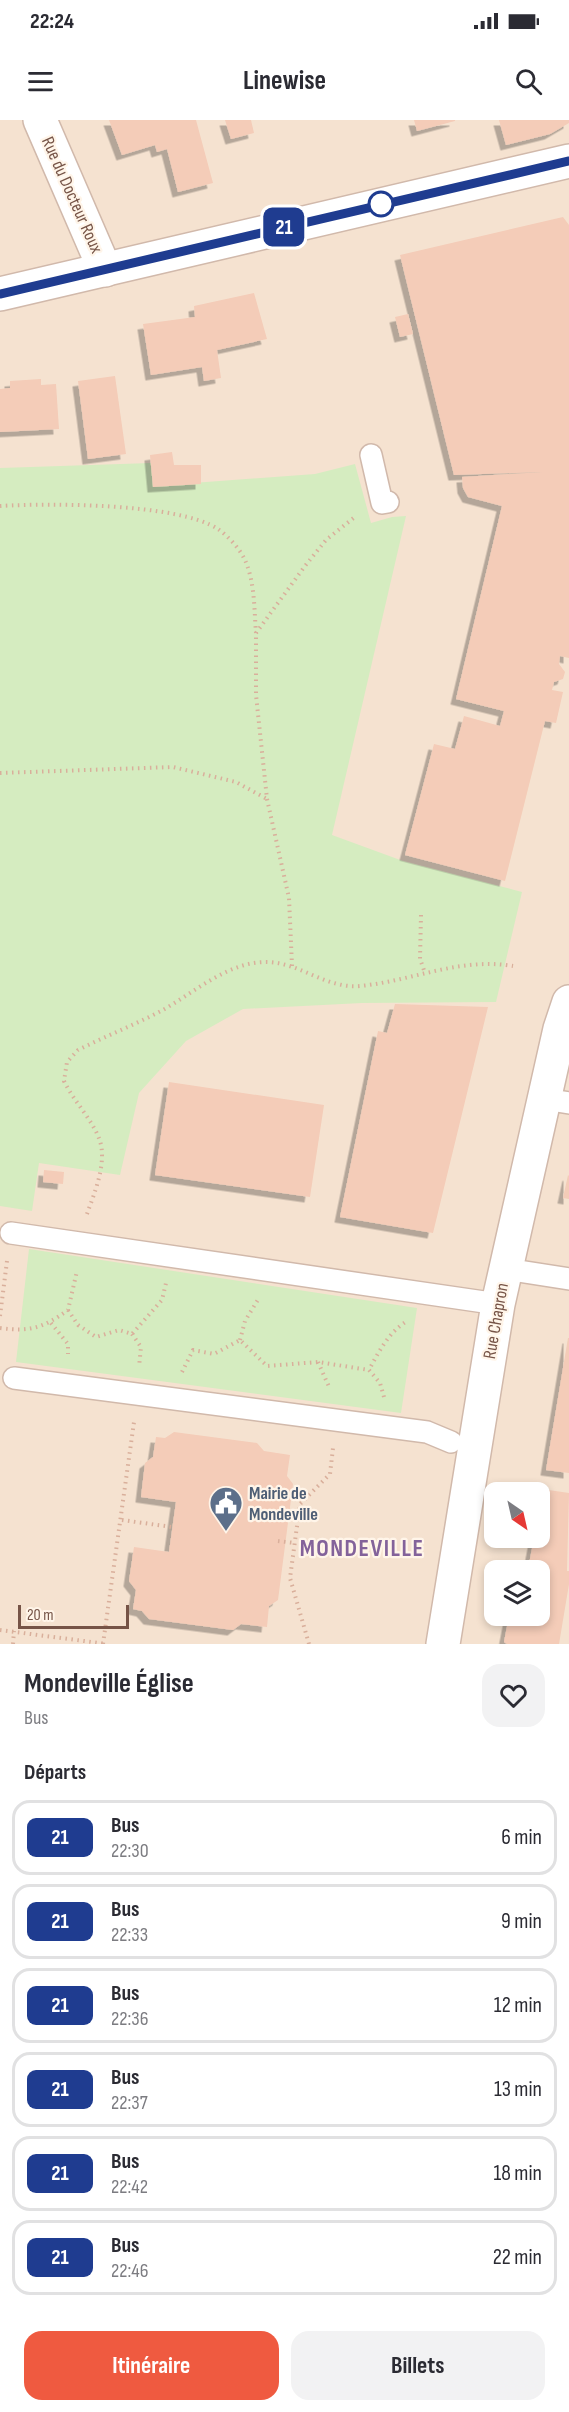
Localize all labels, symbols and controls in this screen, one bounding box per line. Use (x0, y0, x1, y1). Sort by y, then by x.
text: 22:24 (30, 8, 74, 35)
icon: menu (24, 65, 57, 98)
text: Linewise (243, 65, 326, 97)
icon: search (512, 65, 545, 98)
street label: Rue du Docteur Roux (37, 134, 107, 257)
unlabelled marker (368, 191, 394, 217)
line badge: 21 (257, 208, 311, 246)
text: 21 (275, 215, 293, 240)
street label: Rue Chapron (479, 1281, 513, 1361)
north arrow (484, 1482, 550, 1548)
map controls (484, 1482, 550, 1626)
place label: Mairie de Mondeville (249, 1483, 318, 1525)
public building icon: Mairie de Mondeville (208, 1485, 244, 1532)
district label: MONDEVILLE (300, 1534, 424, 1563)
button: layers (484, 1560, 550, 1626)
scale bar (18, 1602, 129, 1630)
text: 20 m (27, 1606, 54, 1625)
button: heart (482, 1664, 545, 1727)
text: Mondeville Église (24, 1667, 194, 1700)
text: Bus (24, 1706, 48, 1730)
text: Départs (24, 1759, 86, 1786)
text: Bus (111, 1812, 140, 1839)
text: 6 min (501, 1824, 542, 1851)
text: 21 (51, 1825, 69, 1850)
text: 22:30 (111, 1839, 149, 1863)
text: Bus (111, 1896, 140, 1923)
text: 9 min (501, 1908, 542, 1935)
text: 21 (51, 1909, 69, 1934)
text: 22:33 (111, 1923, 148, 1947)
text: Bus (111, 1980, 140, 2007)
text: 12 min (494, 1992, 542, 2019)
text: 21 (51, 1993, 69, 2018)
text: 22:36 (111, 2007, 148, 2031)
text: Bus (111, 2064, 140, 2091)
text: 13 min (494, 2076, 542, 2103)
text: 21 (51, 2077, 69, 2102)
text: 22:37 (111, 2091, 148, 2115)
text: Bus (111, 2148, 140, 2175)
text: 18 min (494, 2160, 542, 2187)
text: 21 (51, 2161, 69, 2186)
text: 22:42 (111, 2175, 148, 2199)
text: Bus (111, 2232, 140, 2259)
text: 22 min (493, 2244, 542, 2271)
text: 21 (51, 2245, 69, 2270)
text: 22:46 (111, 2259, 148, 2283)
button: Itinéraire (24, 2331, 279, 2400)
button: Billets (291, 2331, 545, 2400)

